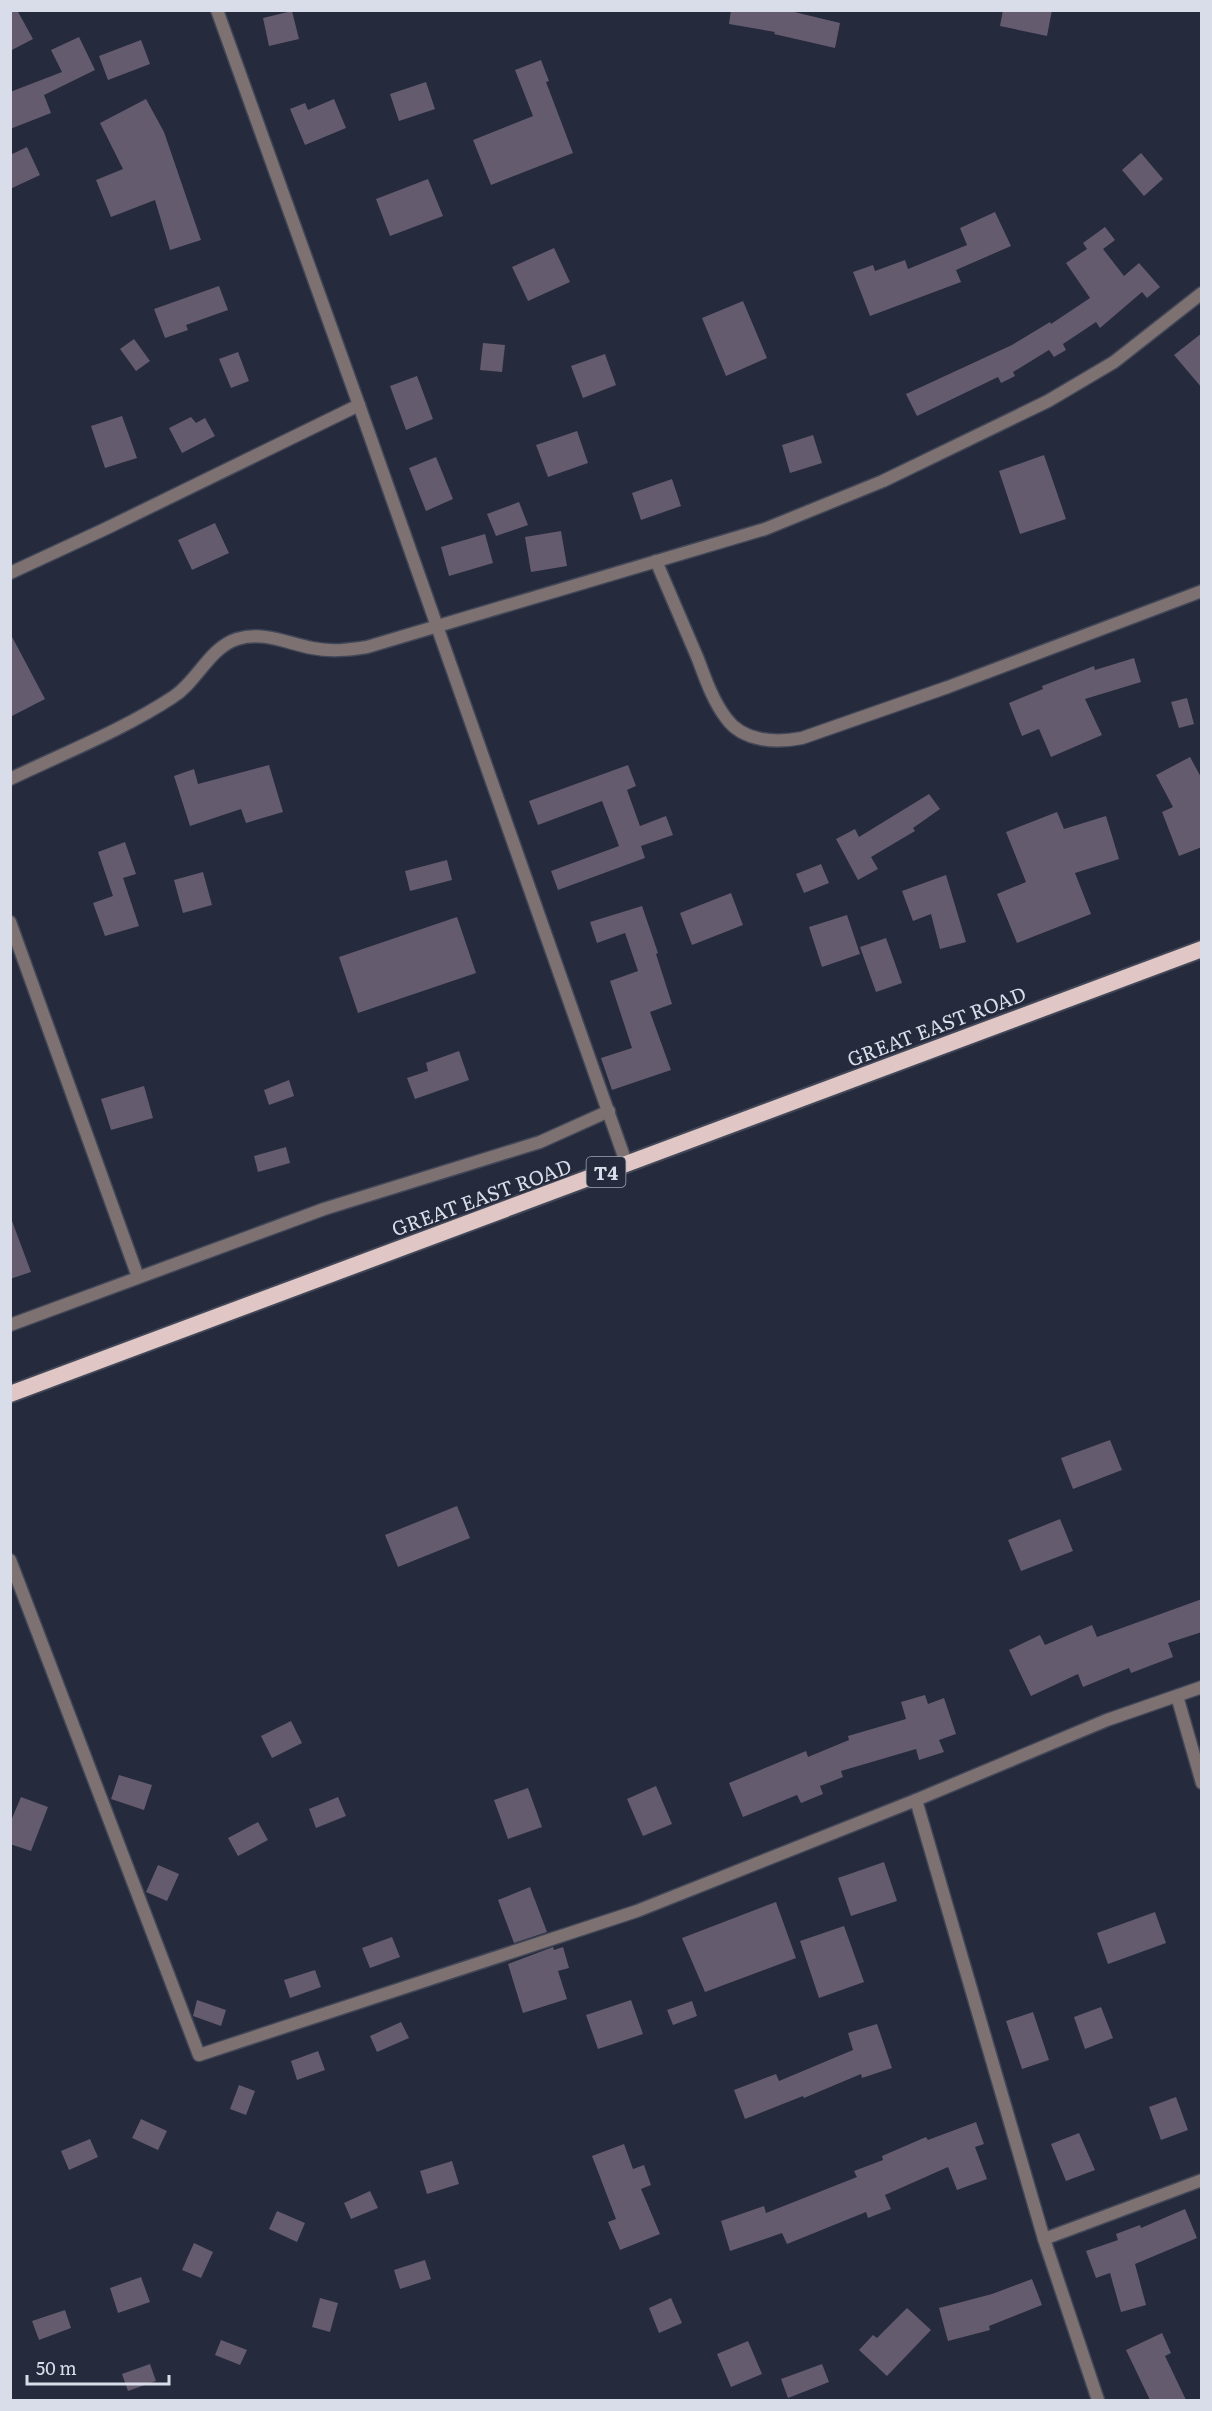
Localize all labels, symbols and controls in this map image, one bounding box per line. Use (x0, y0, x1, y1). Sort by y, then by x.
street label: GREAT EAST ROAD (842, 977, 1030, 1073)
street label: GREAT EAST ROAD (387, 1150, 575, 1242)
road number: T4 (586, 1157, 626, 1187)
scale bar (27, 2348, 170, 2386)
text: 50 m (36, 2354, 77, 2381)

